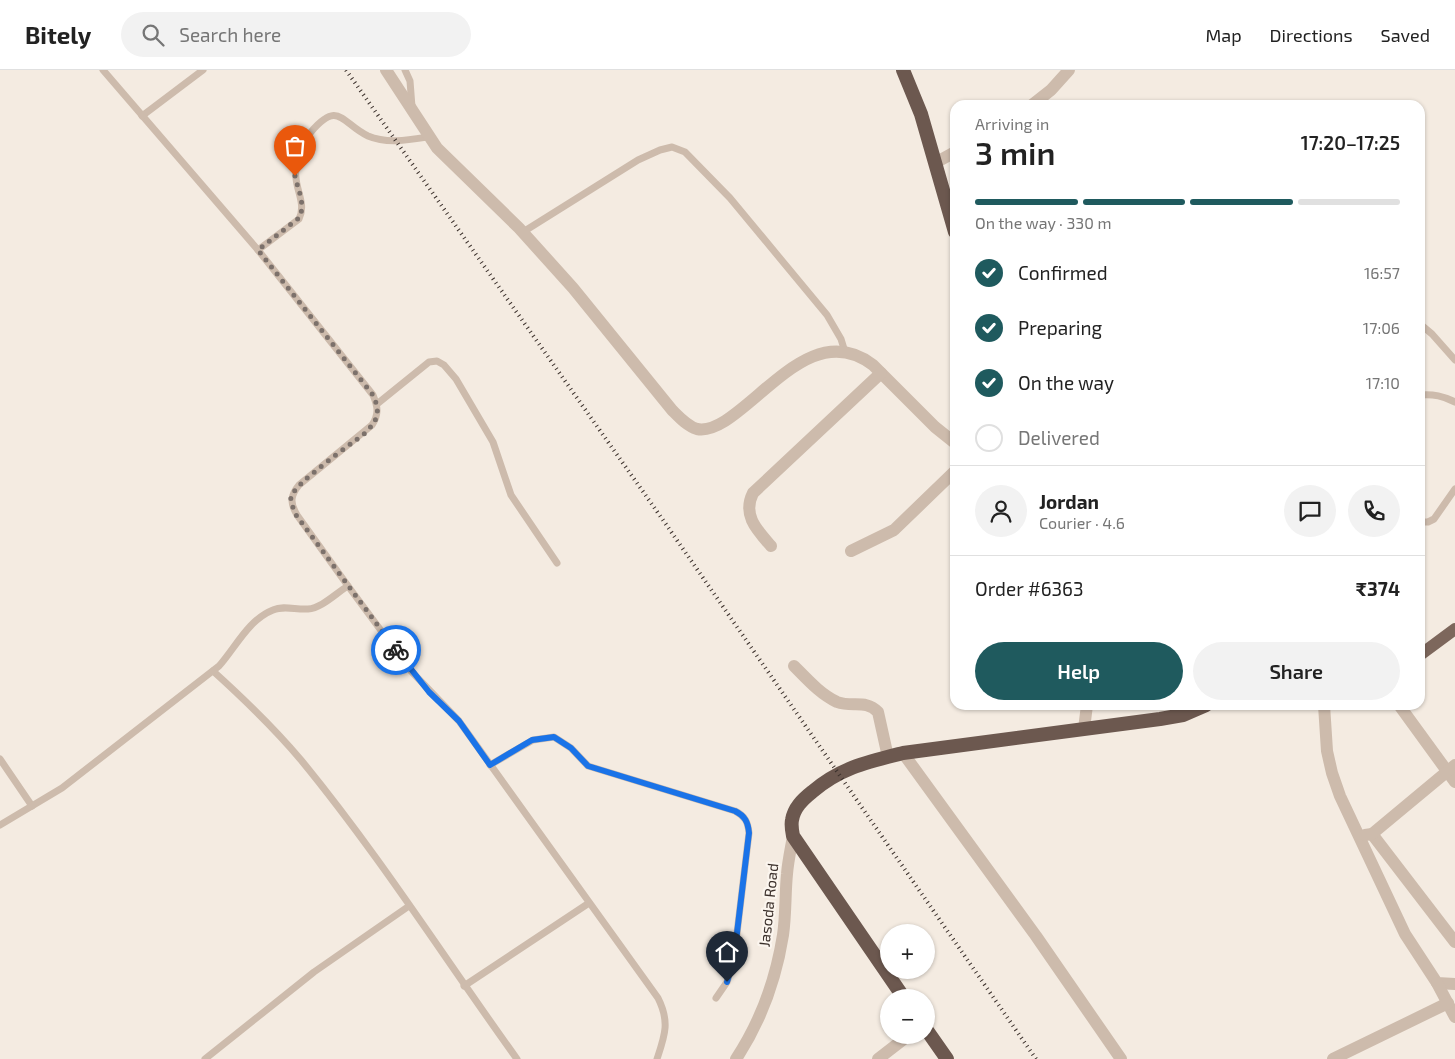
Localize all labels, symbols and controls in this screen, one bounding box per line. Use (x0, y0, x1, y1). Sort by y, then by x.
search box (121, 12, 471, 57)
text: Bitely (25, 20, 91, 49)
icon: search (139, 21, 167, 49)
text: Search here (179, 23, 281, 46)
text: Map (1205, 24, 1242, 46)
text: Directions (1270, 24, 1353, 46)
text: Saved (1381, 24, 1430, 46)
text: Arriving in (975, 114, 1049, 133)
pin (274, 125, 316, 176)
text: 17:20–17:25 (1301, 131, 1400, 154)
icon: bag (281, 132, 309, 160)
text: 3 min (975, 133, 1056, 171)
text: On the way · 330 m (975, 213, 1111, 232)
icon: check (975, 259, 1003, 287)
text: Confirmed (1018, 261, 1108, 284)
text: 16:57 (1364, 263, 1400, 282)
icon: check (975, 314, 1003, 342)
text: Preparing (1018, 316, 1102, 339)
text: 17:06 (1363, 318, 1400, 337)
icon: check (975, 369, 1003, 397)
text: On the way (1018, 371, 1114, 394)
text: 17:10 (1366, 373, 1400, 392)
text: Delivered (1018, 426, 1100, 449)
button: person (975, 485, 1027, 537)
button: chat (1284, 485, 1336, 537)
button: phone (1348, 485, 1400, 537)
text: Jordan (1039, 490, 1099, 513)
text: Courier · 4.6 (1039, 513, 1125, 532)
text: Order #6363 (975, 577, 1084, 600)
text: ₹374 (1356, 577, 1400, 600)
courier (371, 625, 421, 675)
icon: bike (382, 636, 410, 664)
button: Help (975, 642, 1183, 700)
button: Share (1193, 642, 1400, 700)
street label: Jasoda Road (755, 862, 781, 948)
map controls (880, 924, 935, 1044)
button: + (880, 924, 935, 979)
pin (706, 931, 748, 982)
icon: home (713, 938, 741, 966)
button: − (880, 989, 935, 1044)

